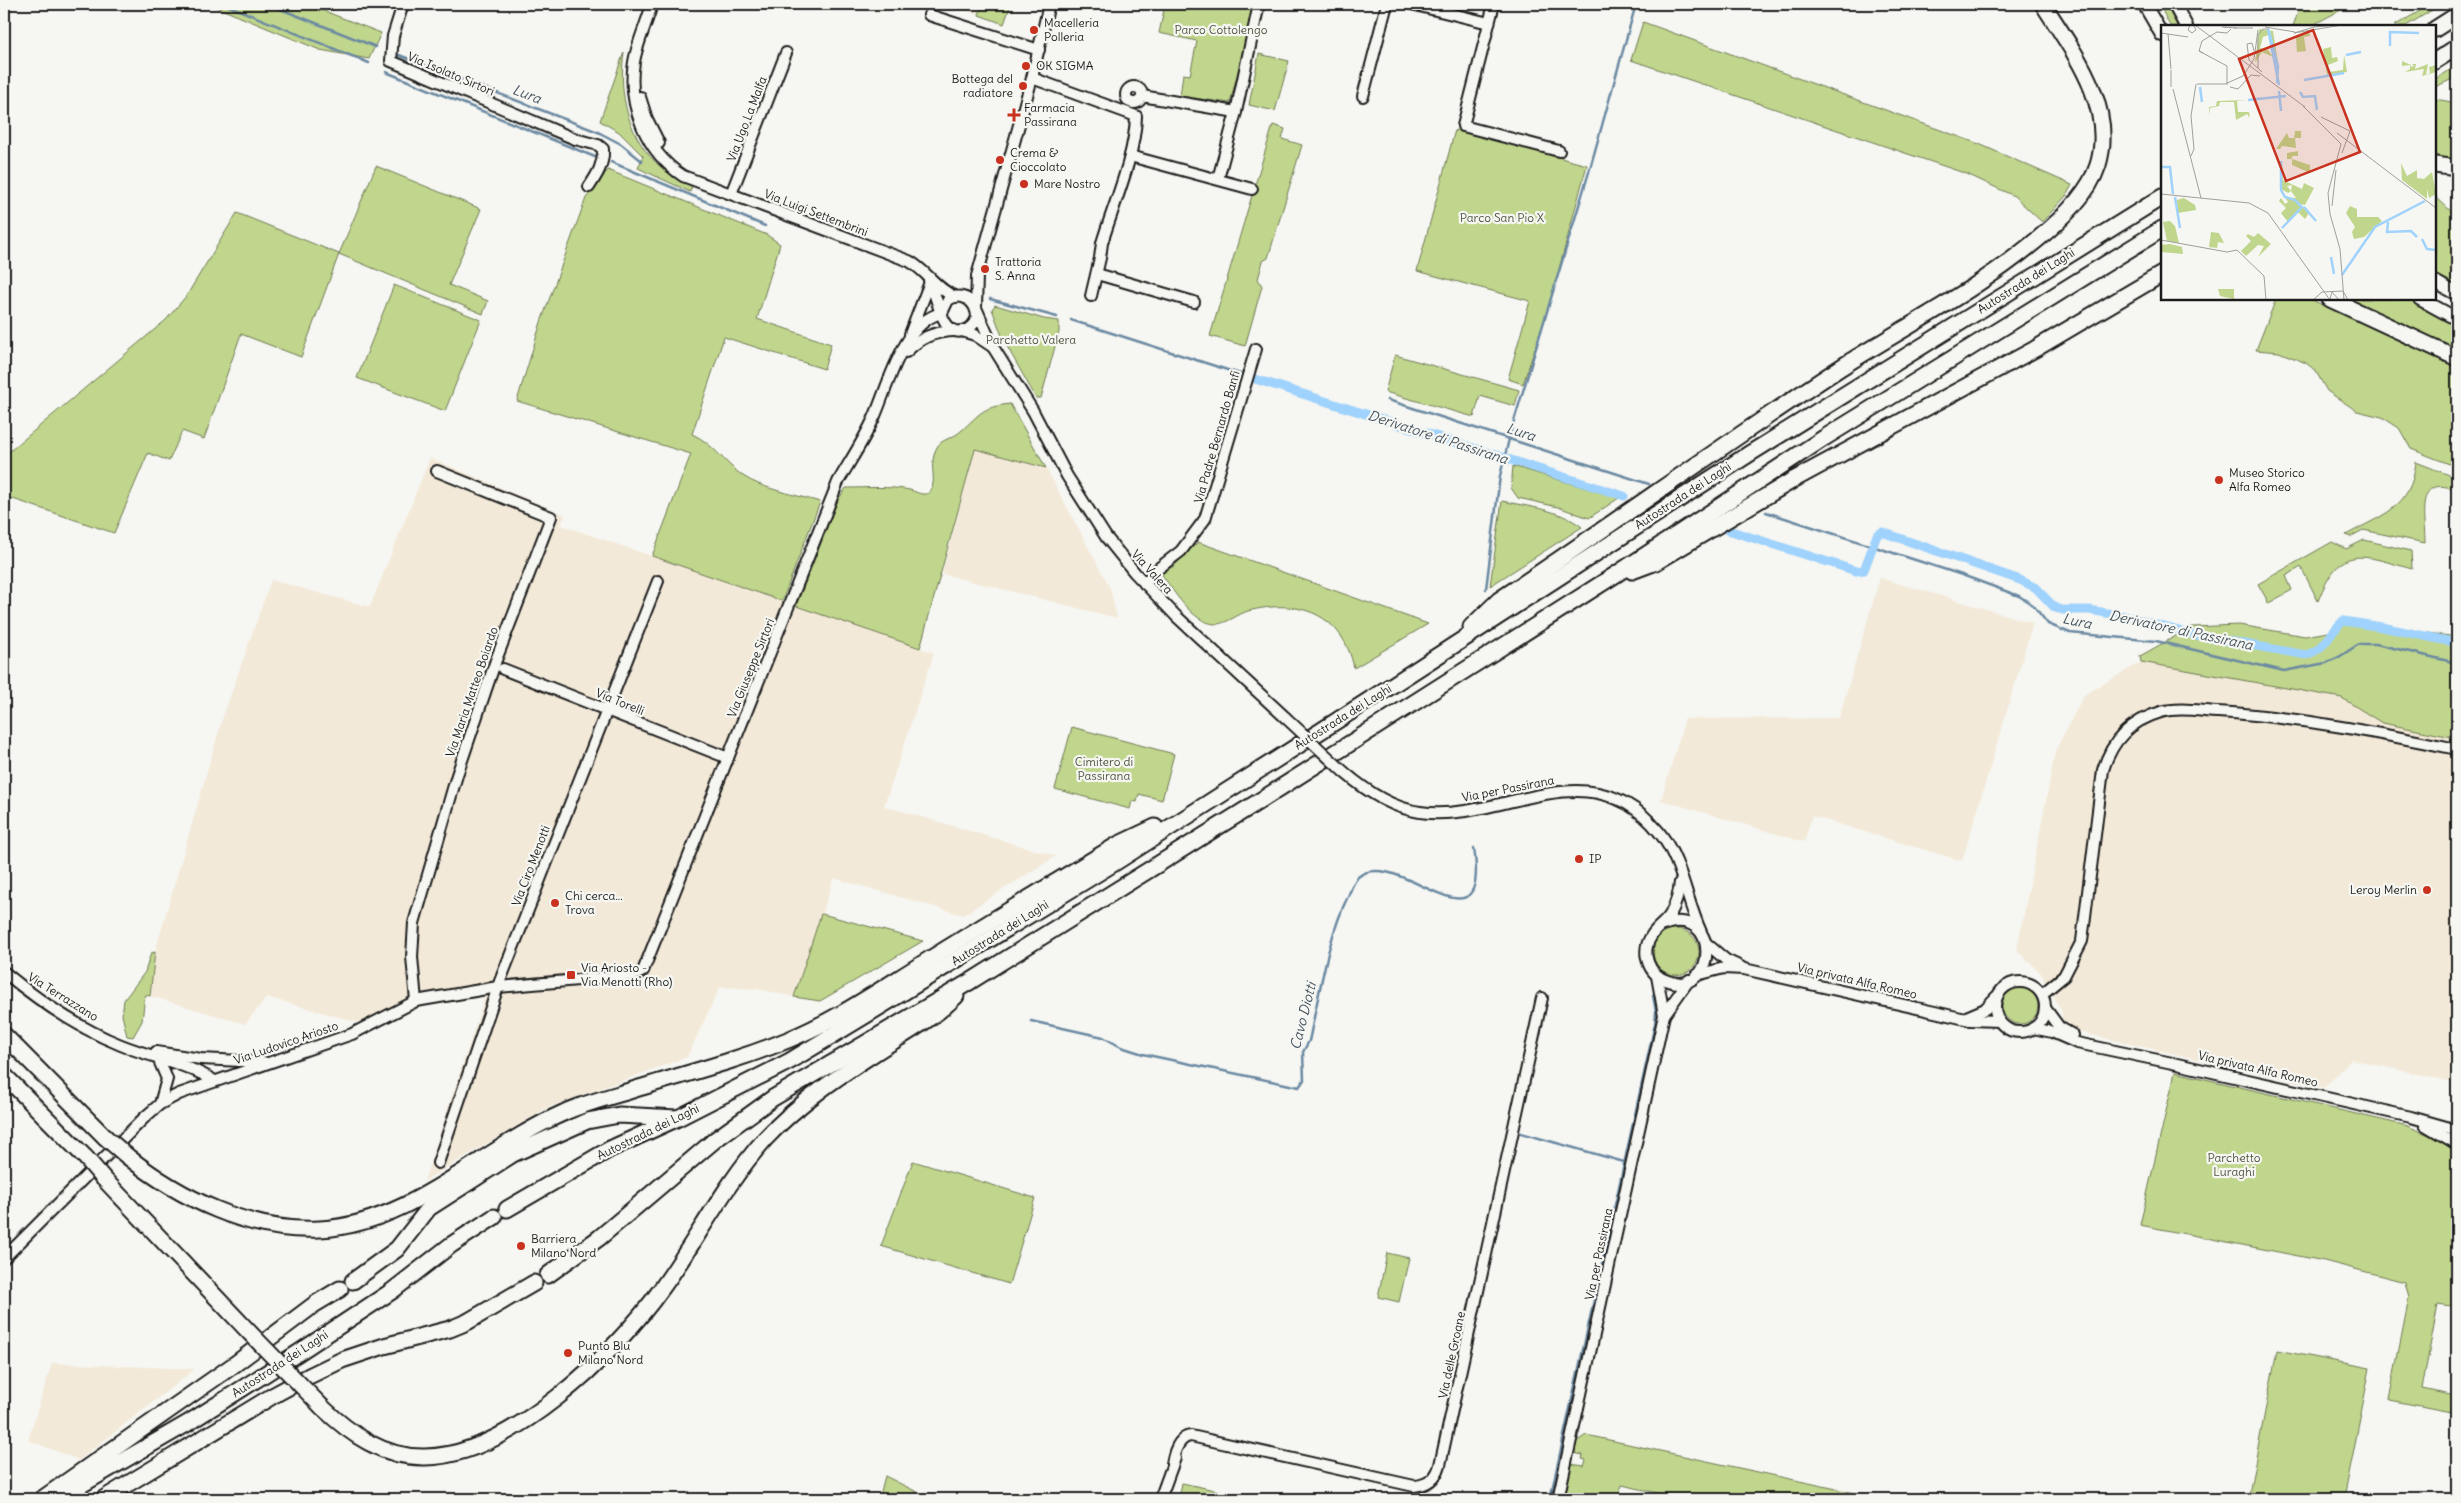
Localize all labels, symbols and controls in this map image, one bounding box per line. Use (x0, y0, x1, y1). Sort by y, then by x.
place label: Macelleria Polleria (1044, 15, 1099, 44)
park label: Parco Cottolengo (1175, 22, 1268, 37)
marker: Macelleria Polleria (1028, 24, 1040, 36)
inset map (2161, 25, 2436, 300)
street label: Via Isolato Sirtori (405, 48, 497, 99)
place label: OK SIGMA (1036, 58, 1094, 73)
marker: OK SIGMA (1020, 60, 1032, 72)
place label: Bottega del radiatore (951, 71, 1013, 100)
street label: Via Ugo La Malfa (723, 74, 770, 164)
water label: Lura (510, 80, 545, 108)
marker: Bottega del radiatore (1017, 80, 1029, 92)
place label: Farmacia Passirana (1024, 100, 1077, 129)
marker: Farmacia Passirana (1008, 109, 1020, 121)
place label: Crema & Cioccolato (1010, 145, 1067, 174)
marker: Crema & Cioccolato (994, 154, 1006, 166)
place label: Mare Nostro (1034, 176, 1101, 191)
marker: Mare Nostro (1018, 178, 1030, 190)
street label: Via Luigi Settembrini (762, 186, 870, 239)
park label: Parco San Pio X (1460, 210, 1545, 225)
street label: Autostrada dei Laghi (1974, 245, 2077, 317)
place label: Trattoria S. Anna (995, 254, 1041, 283)
marker: Trattoria S. Anna (979, 263, 991, 275)
park label: Parchetto Valera (986, 332, 1076, 347)
street label: Via Padre Bernardo Banfi (1190, 369, 1243, 505)
water label: Derivatore di Passirana (1366, 406, 1511, 468)
water label: Lura (1504, 419, 1539, 445)
street label: Autostrada dei Laghi (1632, 459, 1734, 532)
place label: Museo Storico Alfa Romeo (2229, 465, 2305, 494)
marker: Museo Storico Alfa Romeo (2213, 474, 2225, 486)
street label: Via Valera (1129, 546, 1176, 597)
water label: Derivatore di Passirana (2108, 606, 2255, 654)
water label: Lura (2061, 609, 2094, 633)
street label: Via Giuseppe Sirtori (724, 616, 777, 720)
street label: Via Maria Matteo Boiardo (442, 624, 501, 759)
street label: Autostrada dei Laghi (1291, 681, 1394, 753)
street label: Via Torelli (594, 685, 647, 718)
park label: Cimitero di Passirana (1075, 754, 1133, 783)
street label: Via per Passirana (1460, 772, 1555, 805)
street label: Via Ciro Menotti (508, 823, 553, 908)
place label: IP (1589, 851, 1601, 866)
marker: IP (1573, 853, 1585, 865)
place label: Leroy Merlin (2350, 882, 2417, 897)
marker: Leroy Merlin (2421, 884, 2433, 896)
place label: Chi cerca... Trova (565, 888, 623, 917)
marker: Chi cerca... Trova (549, 897, 561, 909)
street label: Autostrada dei Laghi (948, 897, 1051, 969)
street label: Via privata Alfa Romeo (1796, 959, 1919, 1002)
place label: Via Ariosto - Via Menotti (Rho) (581, 960, 673, 989)
street label: Via Terrazzano (25, 969, 101, 1024)
marker: Via Ariosto - Via Menotti (Rho) (565, 969, 577, 981)
water label: Cavo Diotti (1286, 979, 1320, 1051)
street label: Via Ludovico Ariosto (232, 1018, 340, 1067)
street label: Via privata Alfa Romeo (2197, 1047, 2320, 1090)
street label: Autostrada dei Laghi (594, 1100, 701, 1163)
park label: Parchetto Luraghi (2208, 1150, 2261, 1179)
street label: Via per Passirana (1581, 1206, 1616, 1301)
place label: Barriera Milano Nord (531, 1231, 596, 1260)
marker: Barriera Milano Nord (515, 1240, 527, 1252)
street label: Via delle Groane (1435, 1310, 1468, 1400)
street label: Autostrada dei Laghi (229, 1327, 331, 1400)
place label: Punto Blu Milano Nord (578, 1338, 643, 1367)
marker: Punto Blu Milano Nord (562, 1347, 574, 1359)

